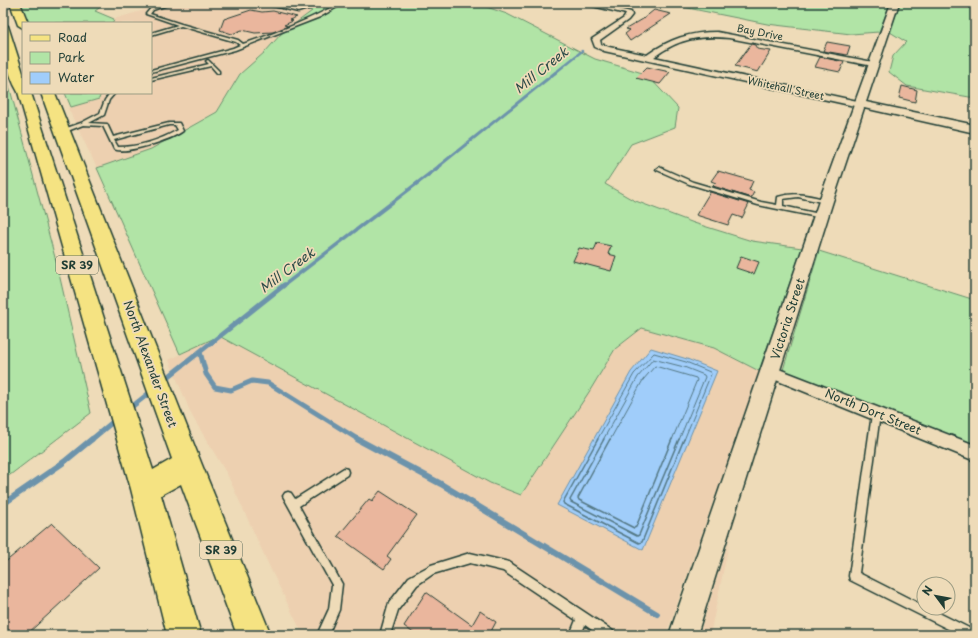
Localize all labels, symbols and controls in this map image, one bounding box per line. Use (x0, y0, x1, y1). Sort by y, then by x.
street label: Bay Drive (736, 20, 785, 43)
legend (22, 22, 152, 94)
text: Road (58, 28, 87, 46)
water label: Mill Creek (509, 41, 573, 97)
text: Park (58, 48, 85, 66)
text: Water (58, 68, 95, 86)
street label: Whitehall Street (746, 72, 826, 103)
water label: Mill Creek (255, 242, 319, 297)
road number: SR 39 (56, 256, 98, 274)
street label: Victoria Street (765, 276, 809, 362)
street label: North Alexander Street (120, 298, 182, 430)
street label: North Dort Street (823, 384, 924, 439)
road number: SR 39 (200, 541, 242, 559)
north arrow (916, 576, 956, 616)
text: N (918, 582, 937, 599)

